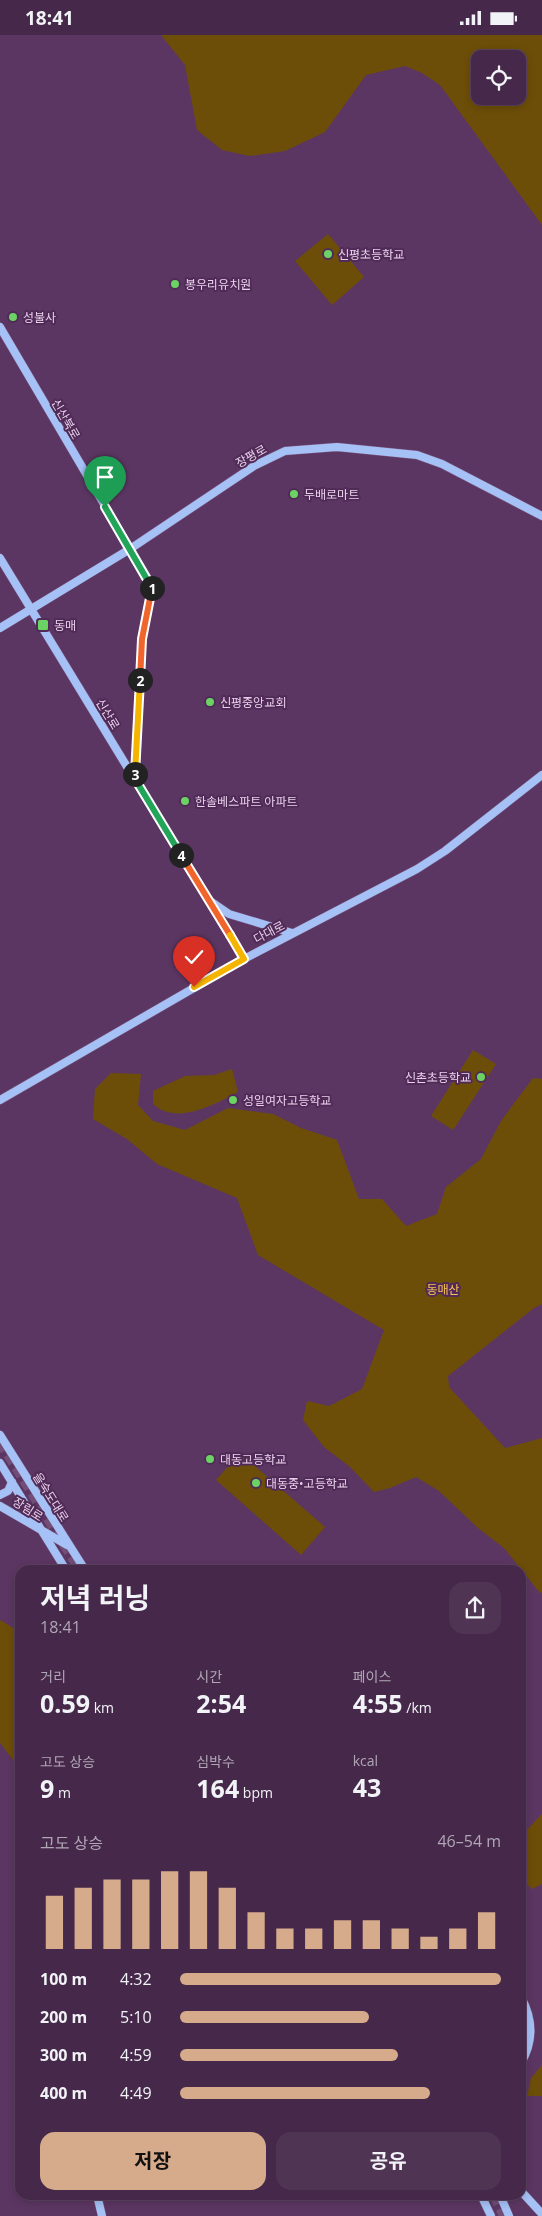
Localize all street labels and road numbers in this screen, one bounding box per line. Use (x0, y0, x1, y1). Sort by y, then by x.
street label: 신산북로 (48, 396, 84, 442)
street label: 장평로 (232, 441, 270, 471)
street label: 신산로 (92, 695, 124, 733)
street label: 다대로 (250, 917, 288, 947)
street label: 을숙도대로 (29, 1469, 73, 1525)
street label: 장림로 (9, 1493, 47, 1525)

